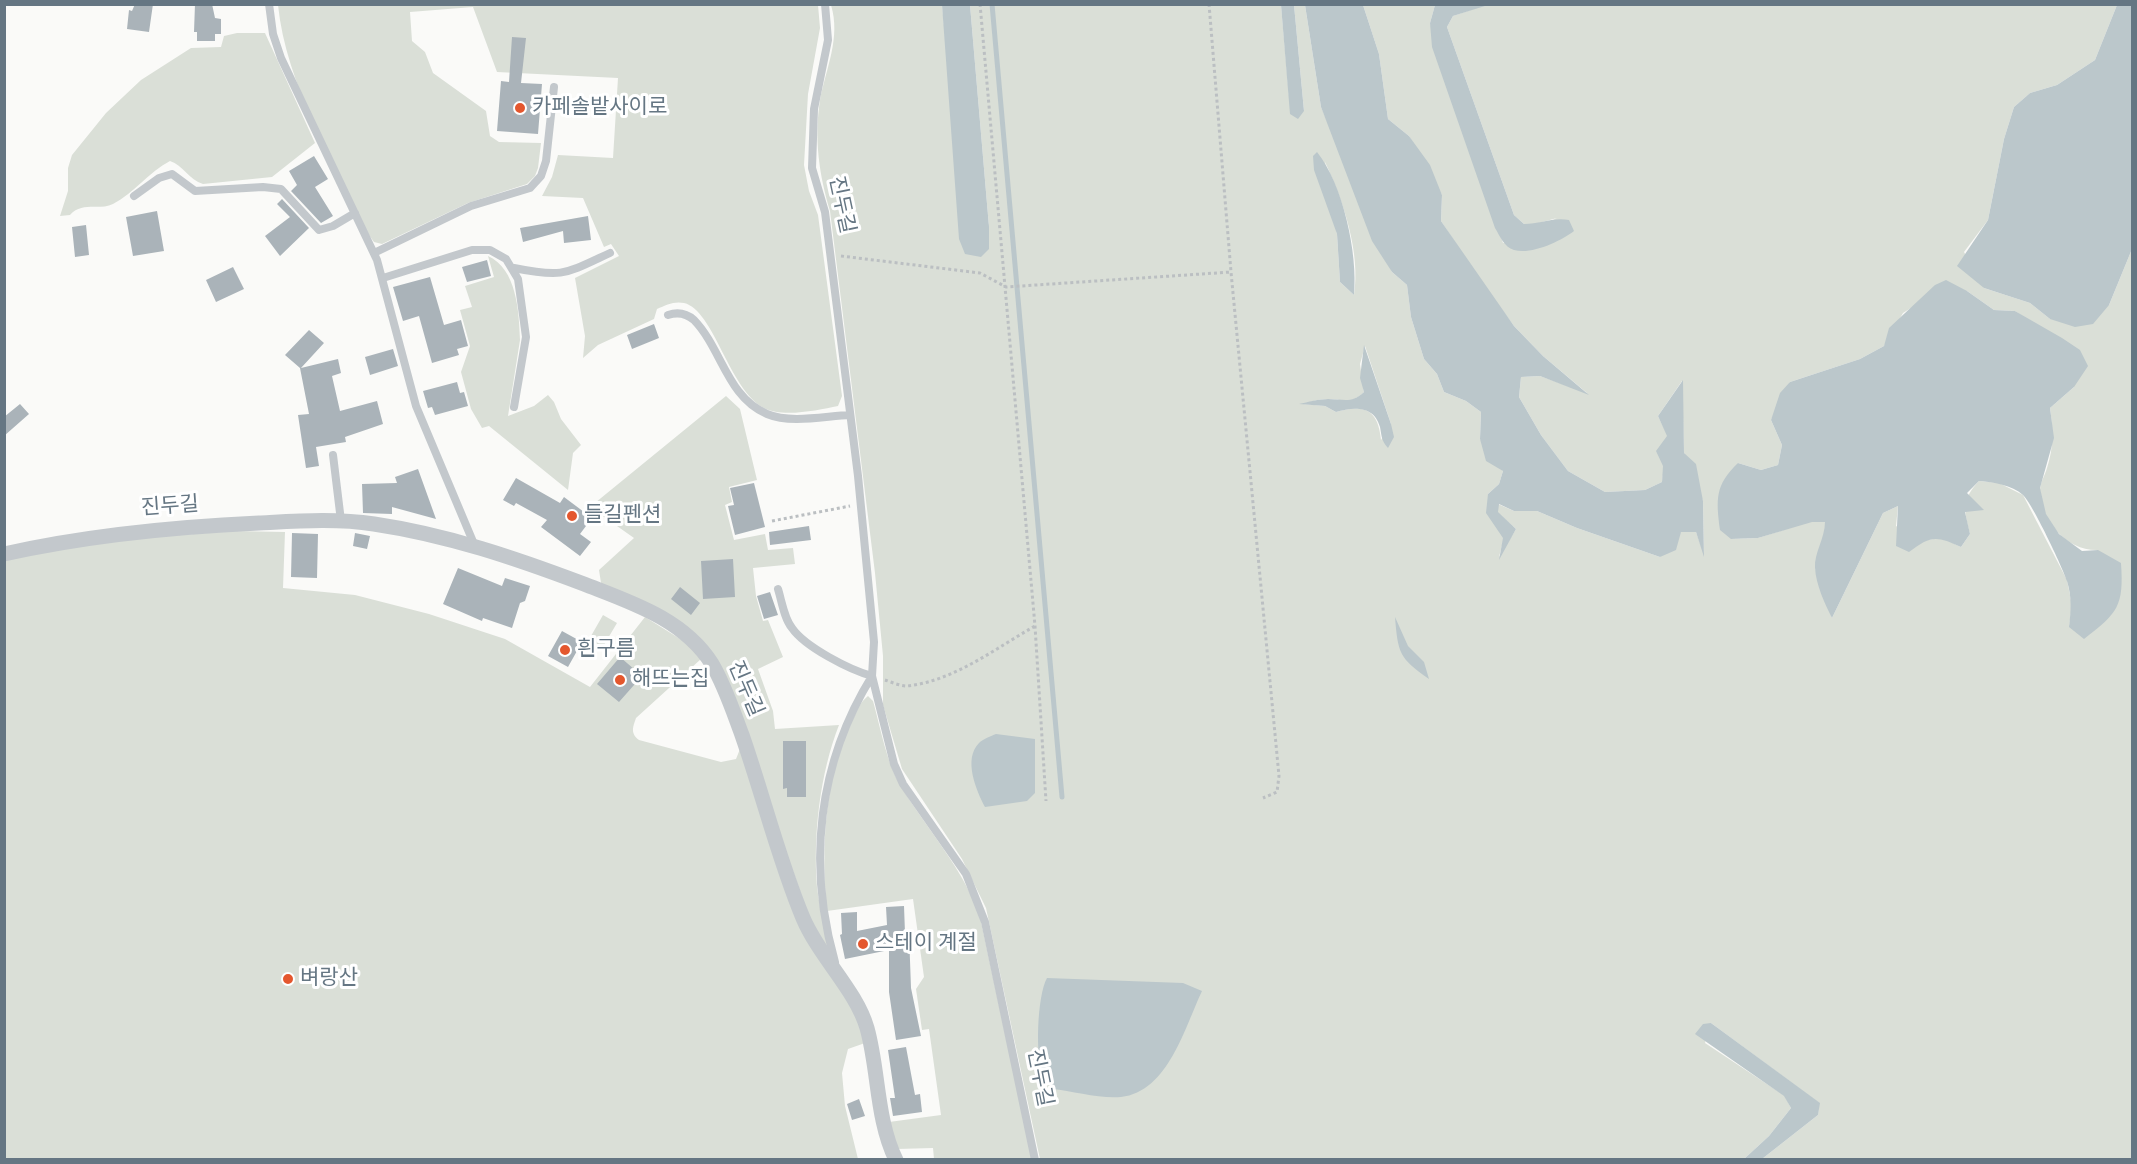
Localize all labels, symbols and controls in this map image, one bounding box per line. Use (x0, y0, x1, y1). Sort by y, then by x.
place label: 카페솔밭사이로 (532, 95, 667, 121)
marker: 카페솔밭사이로 (513, 101, 527, 115)
street label: 진두길 (823, 174, 859, 236)
street label: 진두길 (140, 492, 200, 522)
place label: 들길펜션 (584, 503, 661, 529)
marker: 들길펜션 (565, 509, 579, 523)
place label: 흰구름 (577, 637, 635, 663)
marker: 흰구름 (558, 643, 572, 657)
street label: 진두길 (722, 657, 768, 721)
place label: 해뜨는집 (632, 667, 709, 693)
marker: 해뜨는집 (613, 673, 627, 687)
place label: 스테이 계절 (875, 931, 977, 957)
marker: 스테이 계절 (856, 937, 870, 951)
place label: 벼랑산 (300, 966, 358, 992)
marker: 벼랑산 (281, 972, 295, 986)
street label: 진두길 (1021, 1047, 1057, 1109)

